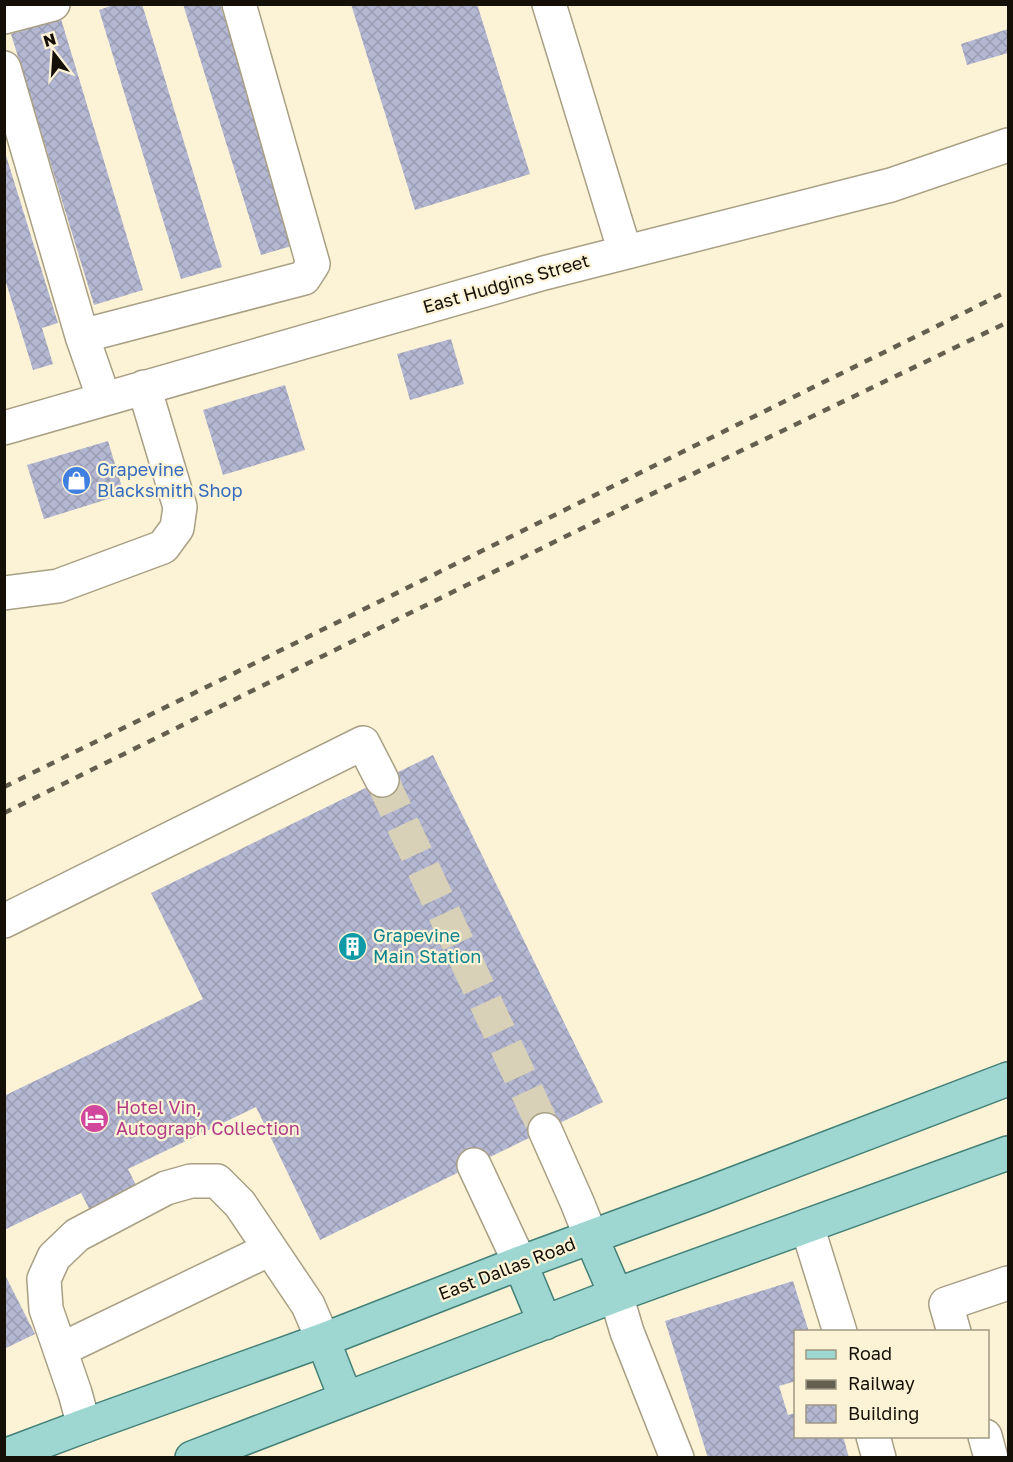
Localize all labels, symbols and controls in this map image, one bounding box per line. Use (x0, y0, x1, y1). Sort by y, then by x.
north arrow (24, 24, 84, 84)
text: N (41, 28, 58, 51)
street label: East Hudgins Street (420, 249, 591, 317)
place label: Grapevine Blacksmith Shop (97, 458, 243, 501)
shop icon: Grapevine Blacksmith Shop (60, 464, 92, 496)
place label: Grapevine Main Station (373, 924, 481, 967)
building icon: Grapevine Main Station (336, 930, 368, 962)
place label: Hotel Vin, Autograph Collection (116, 1096, 300, 1139)
hotel icon: Hotel Vin, Autograph Collection (79, 1102, 111, 1134)
street label: East Dallas Road (435, 1232, 578, 1304)
legend (794, 1330, 989, 1438)
text: Road (848, 1342, 892, 1364)
text: Railway (848, 1372, 915, 1394)
text: Building (848, 1402, 919, 1424)

